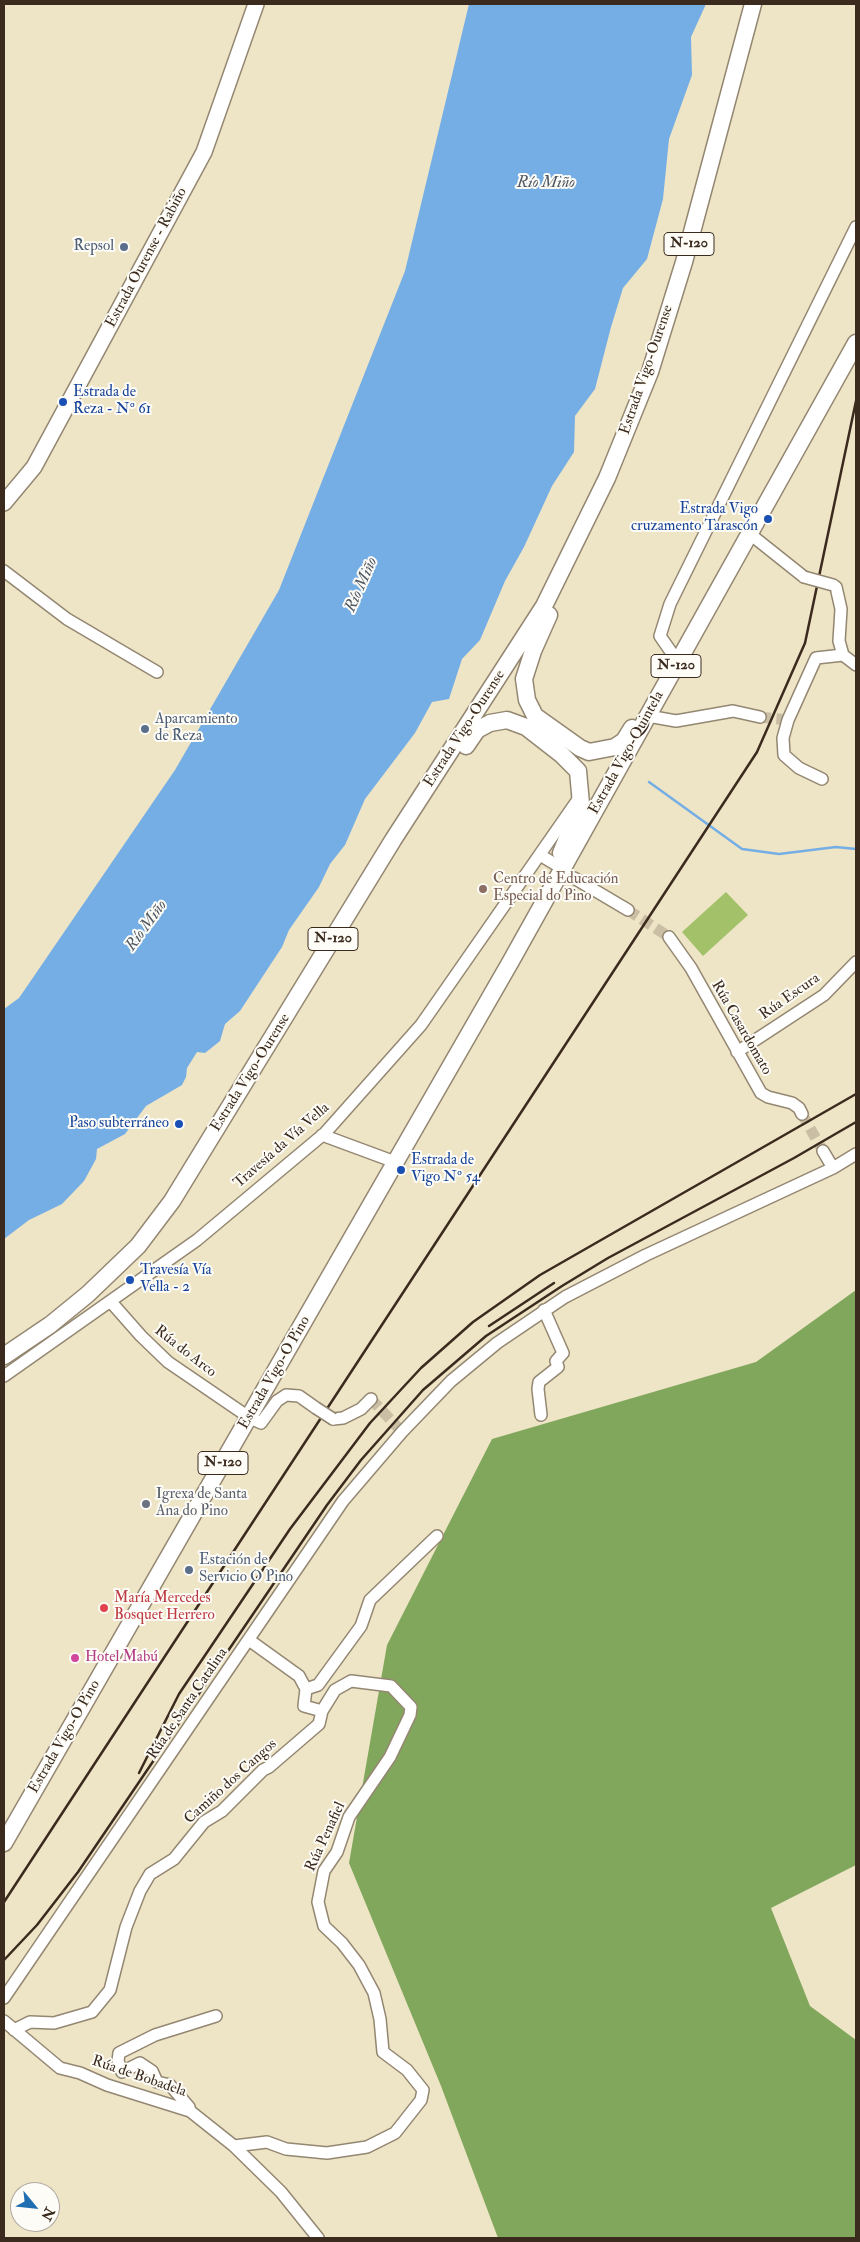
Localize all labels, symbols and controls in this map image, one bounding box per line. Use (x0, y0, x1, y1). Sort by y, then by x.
water label: Río Miño (517, 174, 575, 194)
street label: Estrada Ourense - Rabiño (102, 185, 192, 331)
road number: N-120 (664, 232, 714, 255)
place label: Repsol (73, 238, 114, 256)
marker: Repsol (118, 241, 130, 253)
street label: Estrada Vigo-Ourense (616, 303, 678, 437)
place label: Estrada de Reza - Nº 61 (73, 384, 151, 419)
marker: Estrada de Reza - Nº 61 (57, 396, 69, 408)
place label: Estrada Vigo cruzamento Tarascón (631, 501, 758, 536)
marker: Estrada Vigo cruzamento Tarascón (762, 513, 774, 525)
water label: Río Miño (341, 555, 383, 615)
road number: N-120 (651, 654, 701, 678)
street label: Estrada Vigo-Ourense (420, 667, 510, 791)
street label: Estrada Vigo-Quintela (586, 688, 668, 818)
place label: Aparcamiento de Reza (155, 711, 238, 746)
marker: Aparcamiento de Reza (139, 723, 151, 735)
place label: Centro de Educación Especial do Pino (493, 871, 619, 906)
marker: Centro de Educación Especial do Pino (477, 883, 489, 895)
water label: Río Miño (122, 897, 172, 955)
road number: N-120 (308, 928, 358, 951)
street label: Rúa Escura (757, 970, 823, 1024)
street label: Rúa Casardomato (707, 978, 775, 1078)
street label: Estrada Vigo-Ourense (207, 1011, 295, 1135)
street label: Travesía da Vía Vella (230, 1100, 334, 1192)
place label: Paso subterráneo (69, 1115, 169, 1133)
marker: Paso subterráneo (173, 1118, 185, 1130)
place label: Estrada de Vigo Nº 54 (411, 1152, 480, 1187)
marker: Estrada de Vigo Nº 54 (395, 1164, 407, 1176)
place label: Travesía Vía Vella - 2 (140, 1262, 212, 1297)
marker: Travesía Vía Vella - 2 (124, 1274, 136, 1286)
street label: Estrada Vigo-O Pino (235, 1313, 315, 1433)
street label: Rúa do Arco (150, 1322, 220, 1382)
road number: N-120 (198, 1452, 248, 1475)
place label: Igrexa de Santa Ana do Pino (156, 1486, 247, 1521)
marker: Igrexa de Santa Ana do Pino (140, 1498, 152, 1510)
place label: Estación de Servicio O Pino (199, 1552, 293, 1587)
marker: Estación de Servicio O Pino (183, 1564, 195, 1576)
place label: María Mercedes Bosquet Herrero (114, 1590, 215, 1625)
marker: María Mercedes Bosquet Herrero (98, 1602, 110, 1614)
street label: Rúa de Santa Catalina (144, 1645, 232, 1763)
place label: Hotel Mabú (85, 1649, 158, 1667)
marker: Hotel Mabú (69, 1652, 81, 1664)
street label: Estrada Vigo-O Pino (25, 1677, 105, 1797)
street label: Camiño dos Cangos (181, 1736, 281, 1828)
street label: Rúa Penafiel (302, 1799, 350, 1875)
street label: Rúa de Bobadela (89, 2052, 189, 2102)
north arrow (10, 2182, 60, 2232)
text: N (37, 2204, 58, 2223)

